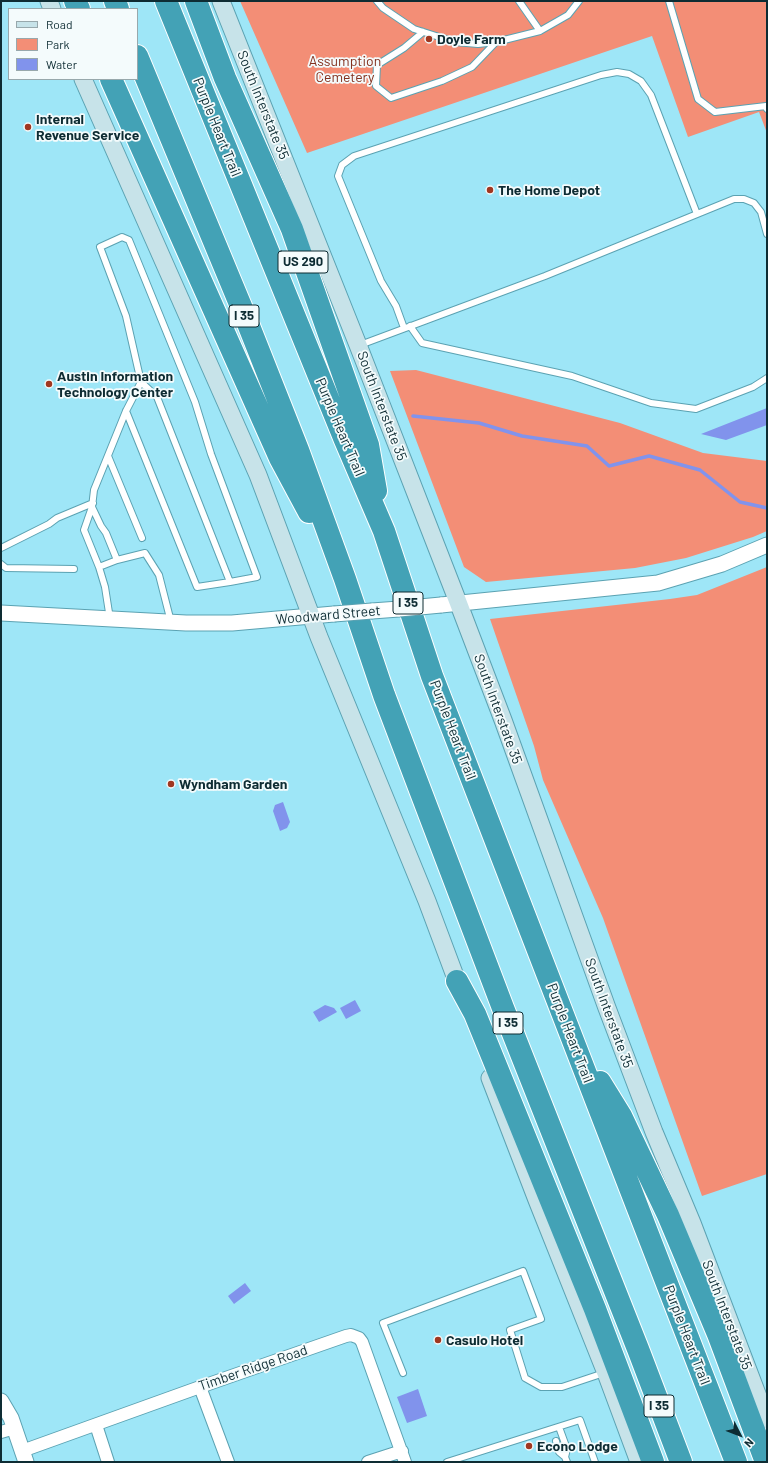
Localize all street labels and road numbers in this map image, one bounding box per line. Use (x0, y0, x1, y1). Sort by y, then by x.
street label: South Interstate 35 (234, 48, 292, 162)
street label: Purple Heart Trail (190, 75, 244, 179)
road number: US 290 (278, 251, 328, 273)
road number: I 35 (229, 305, 259, 327)
street label: South Interstate 35 (353, 349, 411, 463)
street label: Purple Heart Trail (312, 375, 368, 479)
road number: I 35 (393, 592, 423, 614)
street label: Woodward Street (275, 602, 381, 628)
street label: South Interstate 35 (470, 652, 526, 766)
street label: Purple Heart Trail (426, 678, 480, 782)
street label: South Interstate 35 (581, 956, 637, 1070)
street label: Purple Heart Trail (543, 981, 597, 1085)
road number: I 35 (493, 1012, 523, 1034)
street label: South Interstate 35 (698, 1258, 756, 1372)
street label: Purple Heart Trail (660, 1283, 714, 1387)
street label: Timber Ridge Road (196, 1341, 310, 1395)
road number: I 35 (644, 1395, 674, 1417)

